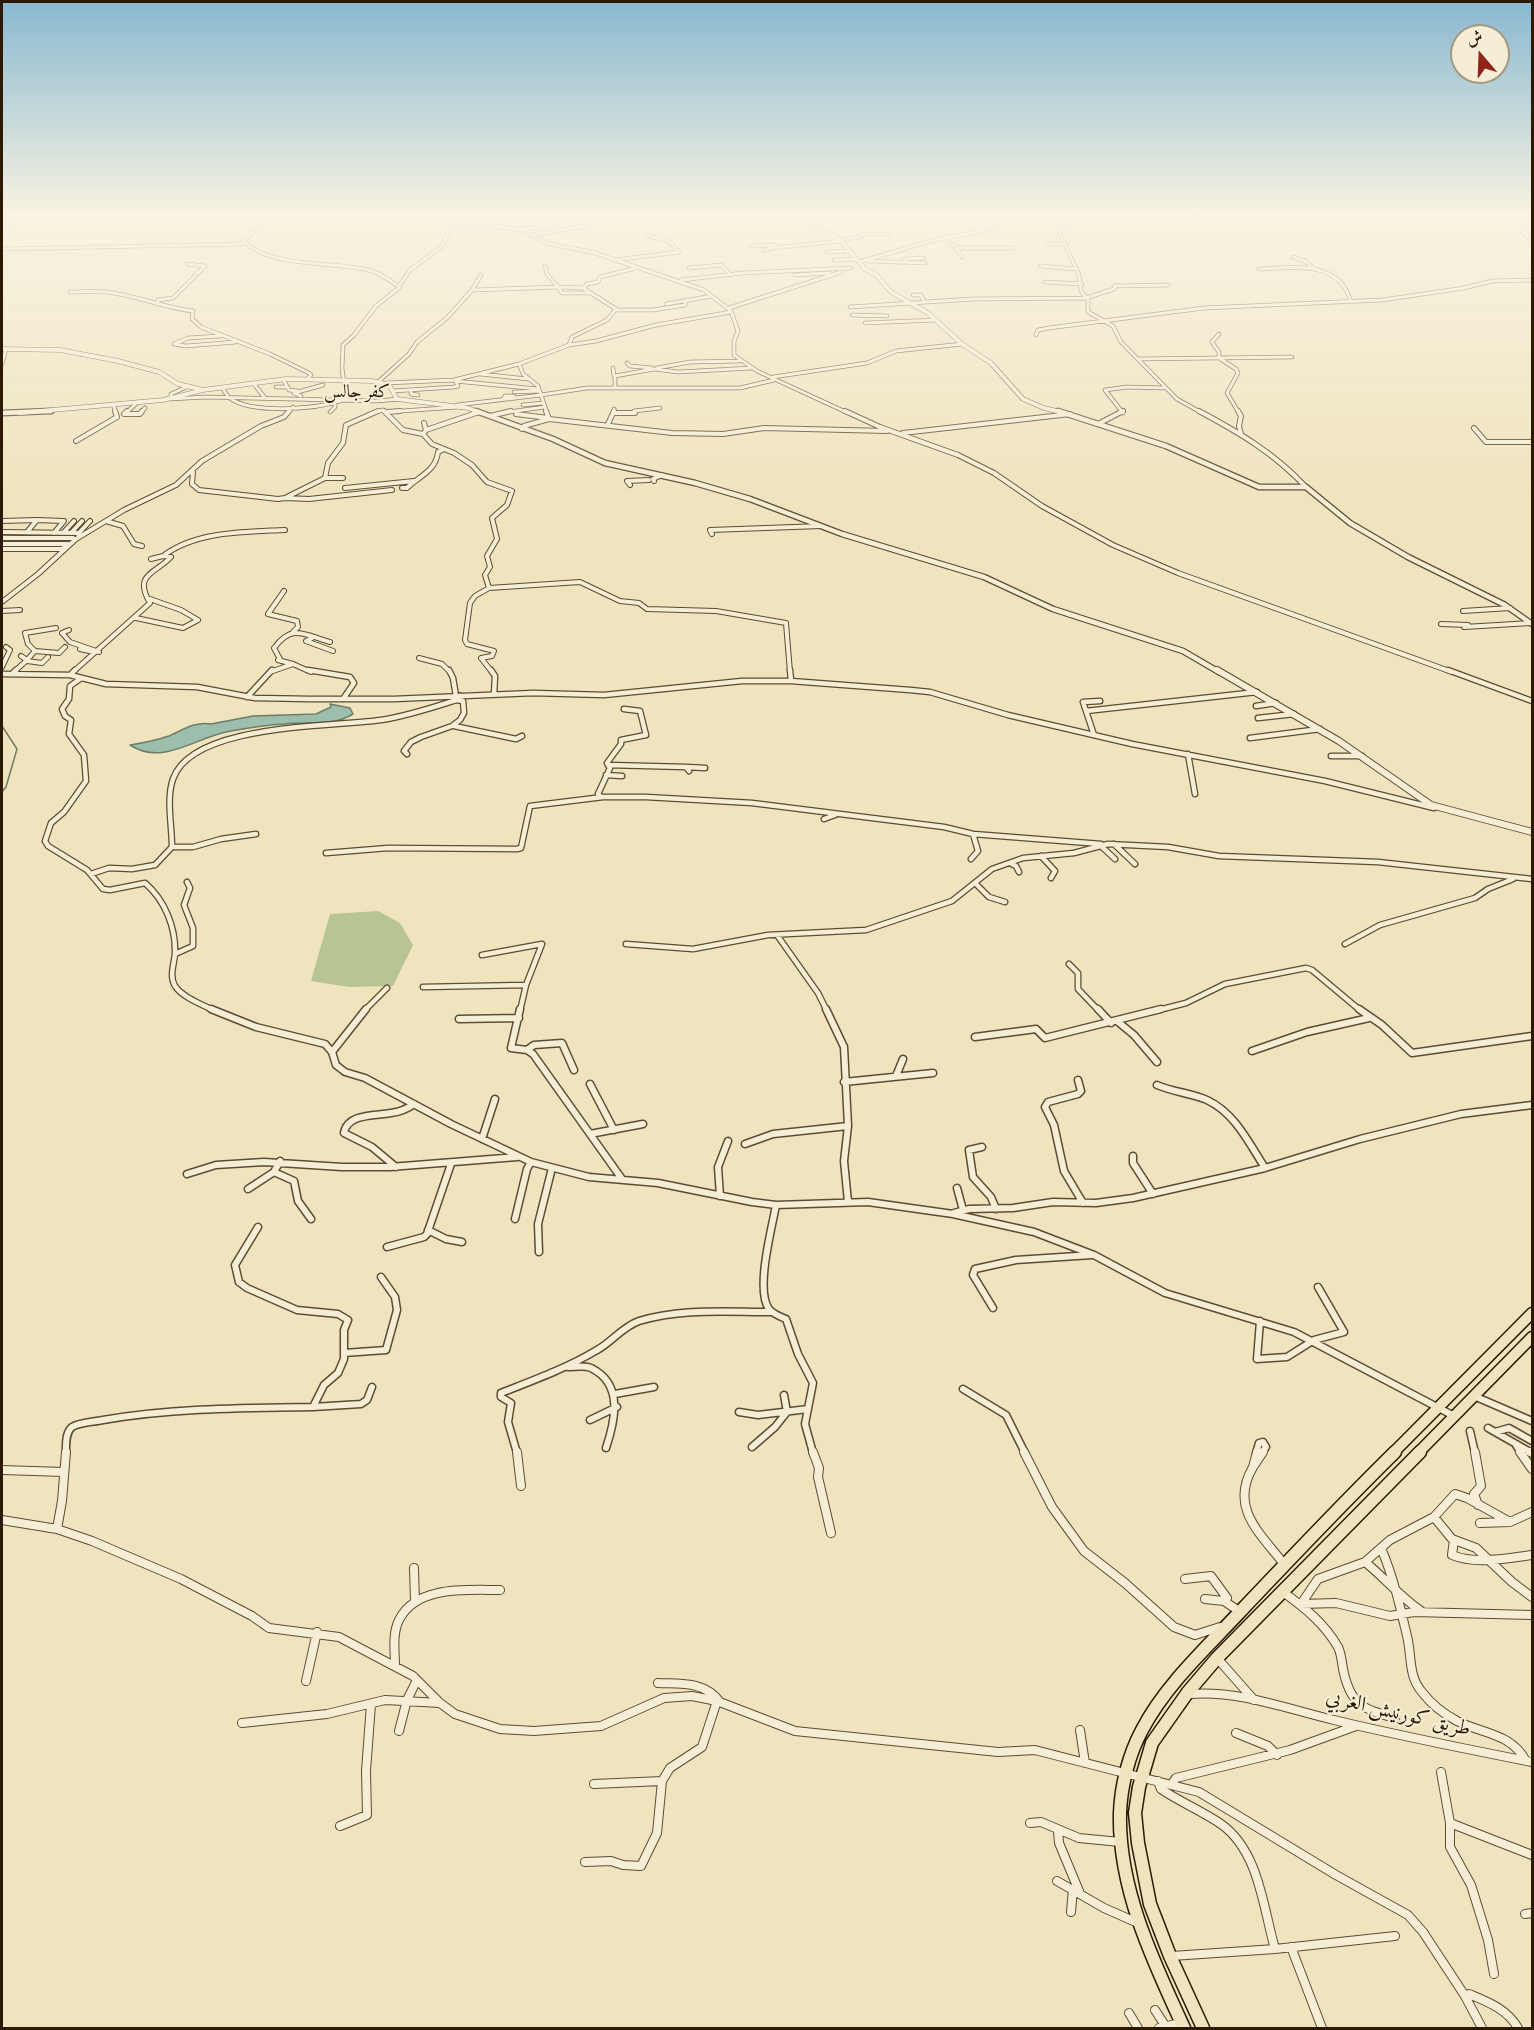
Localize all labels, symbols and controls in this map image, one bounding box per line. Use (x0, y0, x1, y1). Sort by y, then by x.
north arrow (1450, 24, 1510, 84)
text: ش (1464, 26, 1486, 52)
district label: كفر جالس (324, 383, 390, 405)
street label: طريق كورنيش الغربي (1323, 1686, 1473, 1744)

